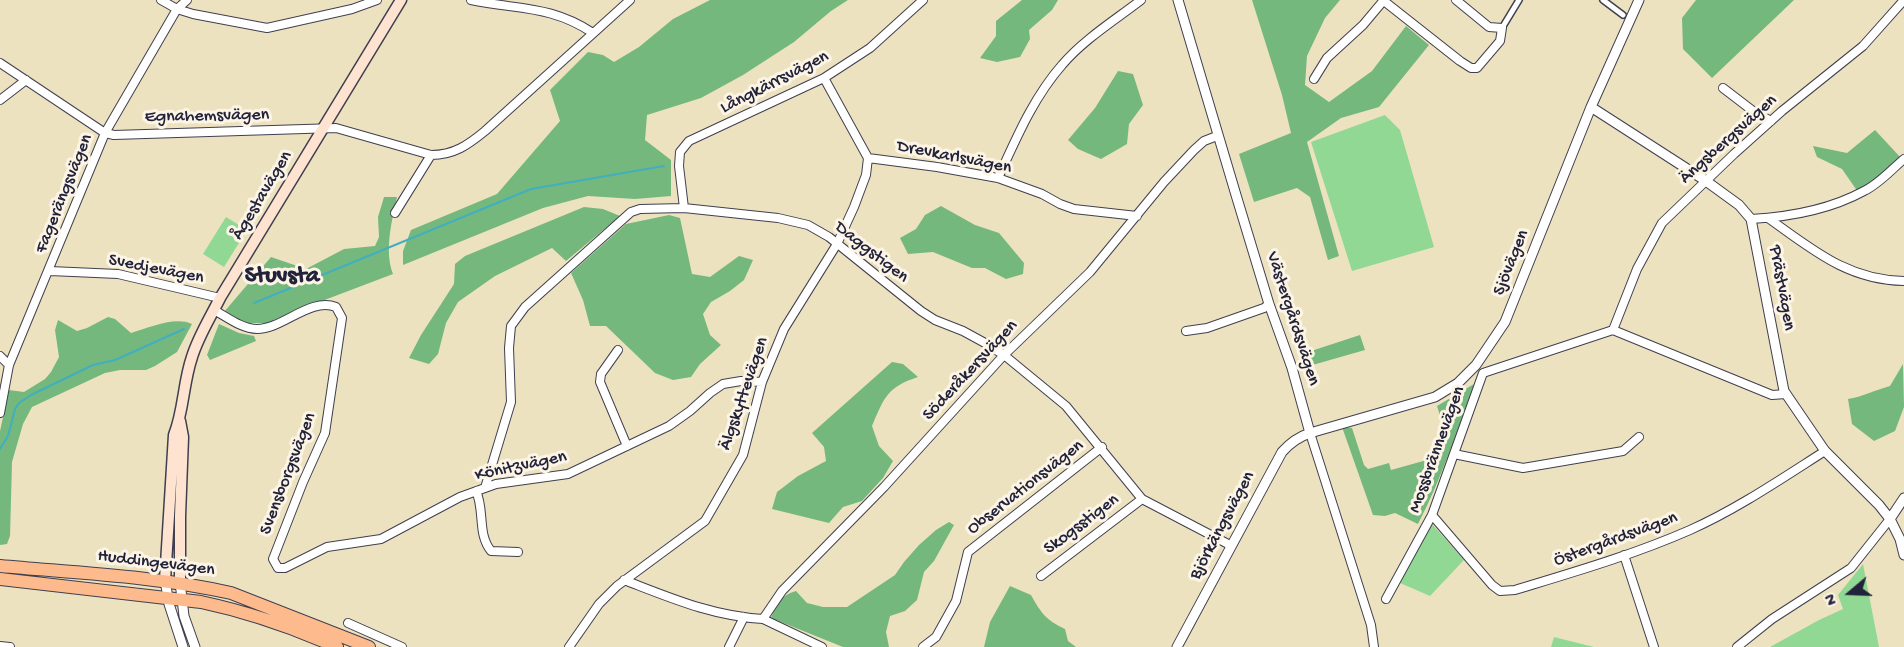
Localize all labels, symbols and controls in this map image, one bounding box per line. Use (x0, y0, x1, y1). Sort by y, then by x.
street label: Långkärrsvägen (717, 46, 833, 120)
street label: Ängsbergsvägen (1676, 90, 1782, 190)
street label: Egnahemsvägen (145, 105, 269, 129)
street label: Fagerängsvägen (31, 131, 99, 257)
street label: Drevkarlsvägen (895, 136, 1013, 180)
street label: Ågestavägen (228, 148, 298, 244)
street label: Daggstigen (830, 217, 912, 289)
street label: Sjövägen (1489, 227, 1535, 299)
street label: Prästvägen (1763, 244, 1799, 332)
street label: Västergårdsvägen (1260, 249, 1324, 389)
street label: Svedjevägen (106, 250, 206, 290)
district label: Stuvsta (245, 263, 319, 291)
street label: Söderåkersvägen (919, 316, 1023, 426)
street label: Älgskyttevägen (716, 335, 774, 453)
street label: Mossbrännevägen (1405, 384, 1471, 516)
street label: Svensborgsvägen (256, 410, 322, 538)
street label: Observationsvägen (963, 436, 1089, 540)
street label: Könitzvägen (473, 447, 569, 487)
street label: Björkängsvägen (1185, 468, 1261, 584)
street label: Skogsstigen (1040, 490, 1124, 560)
street label: Östergårdsvägen (1551, 508, 1681, 572)
street label: Huddingevägen (96, 546, 216, 582)
north arrow (1820, 563, 1880, 623)
text: N (1822, 591, 1843, 607)

